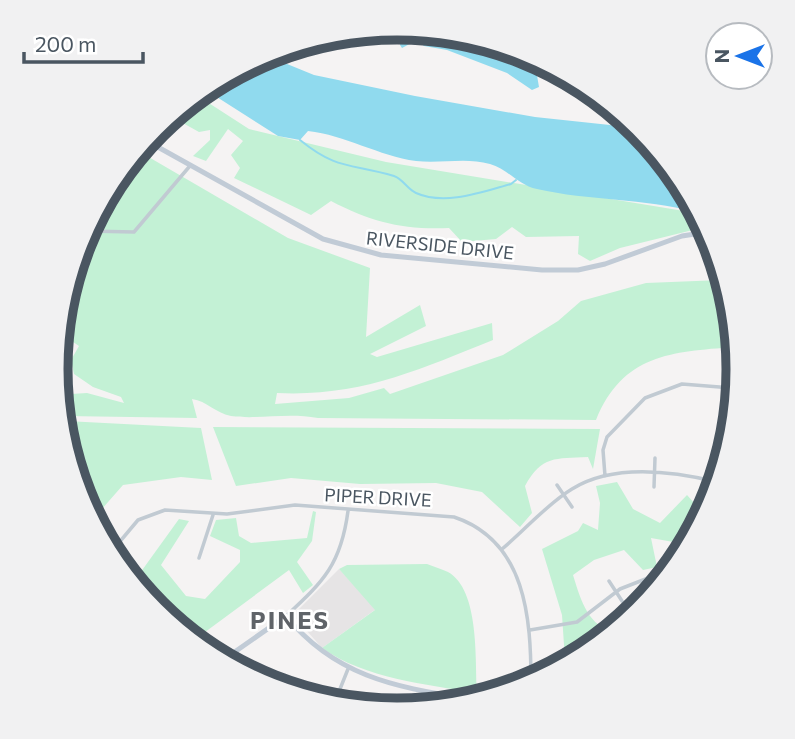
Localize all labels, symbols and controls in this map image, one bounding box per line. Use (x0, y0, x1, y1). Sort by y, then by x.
scale bar (24, 21, 144, 65)
north arrow (704, 21, 774, 91)
text: 200 m (35, 31, 96, 56)
text: N (710, 49, 733, 63)
street label: RIVERSIDE DRIVE (365, 226, 515, 264)
street label: PIPER DRIVE (324, 483, 432, 511)
district label: PINES (250, 605, 330, 634)

